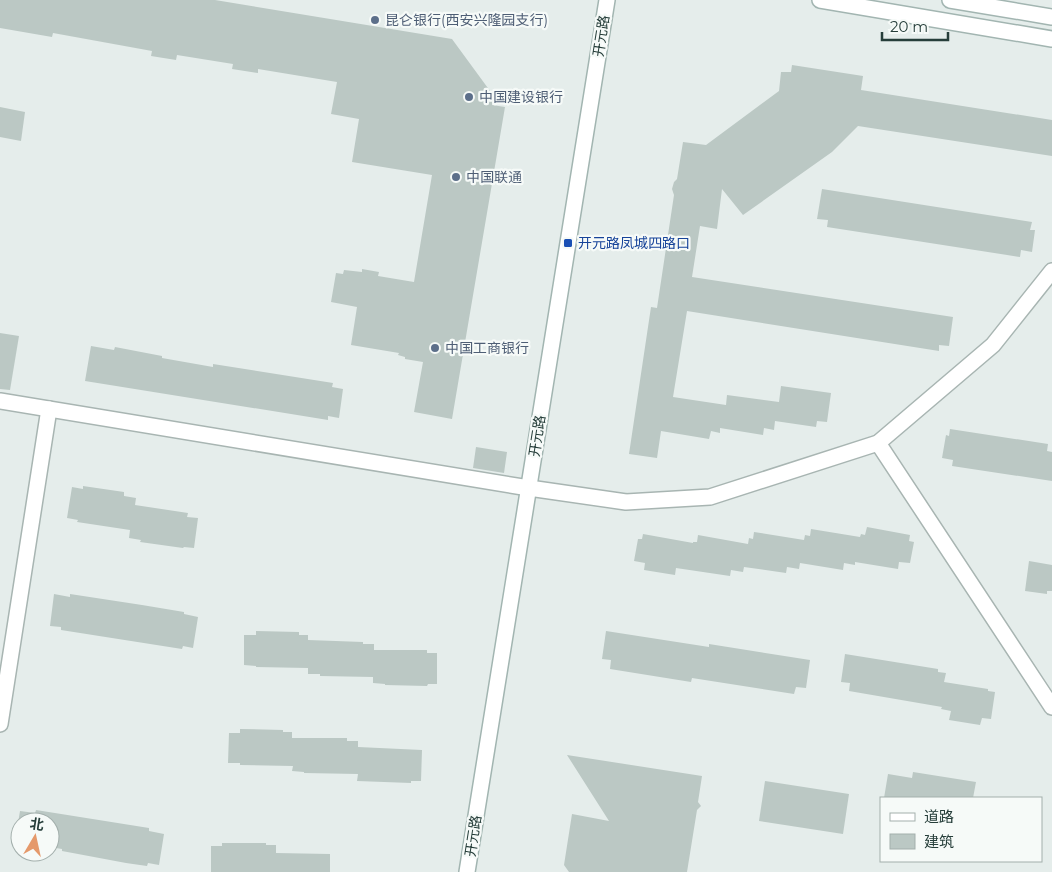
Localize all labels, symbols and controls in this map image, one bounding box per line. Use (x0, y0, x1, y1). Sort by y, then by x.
scale bar (882, 10, 948, 42)
place label: 昆仑银行(西安兴隆园支行) (385, 11, 548, 29)
marker: 昆仑银行(西安兴隆园支行) (369, 14, 381, 26)
street label: 开元路 (589, 14, 613, 58)
text: 20 m (890, 17, 928, 36)
place label: 中国建设银行 (479, 88, 563, 106)
marker: 中国建设银行 (463, 91, 475, 103)
place label: 中国联通 (466, 168, 522, 186)
marker: 中国联通 (450, 171, 462, 183)
place label: 开元路凤城四路口 (578, 234, 690, 252)
marker: 开元路凤城四路口 (562, 237, 574, 249)
place label: 中国工商银行 (445, 339, 529, 357)
marker: 中国工商银行 (429, 342, 441, 354)
street label: 开元路 (525, 414, 549, 458)
legend (880, 797, 1042, 862)
text: 道路 (924, 807, 954, 826)
north arrow (10, 812, 60, 862)
text: 北 (29, 814, 45, 834)
street label: 开元路 (461, 814, 485, 858)
text: 建筑 (924, 832, 954, 851)

